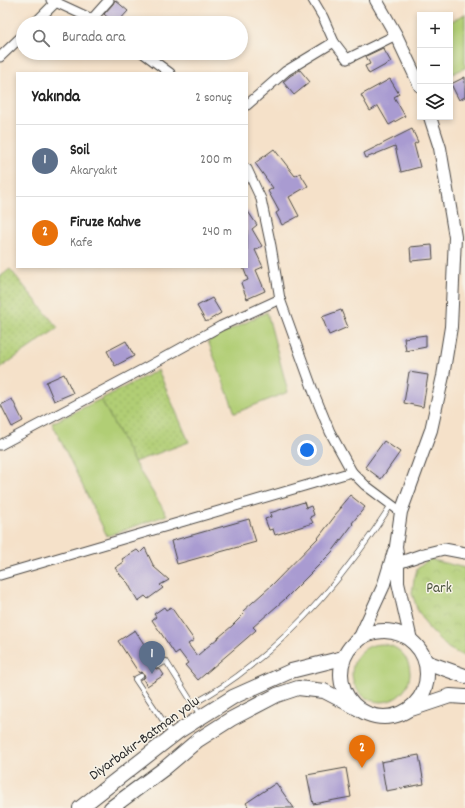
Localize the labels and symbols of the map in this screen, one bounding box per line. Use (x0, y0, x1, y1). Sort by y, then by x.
your location (297, 440, 317, 460)
park label: Park (426, 578, 452, 600)
pin: 1 (139, 641, 165, 674)
street label: Diyarbakır-Batman yolu (85, 691, 205, 787)
pin: 2 (349, 735, 375, 768)

